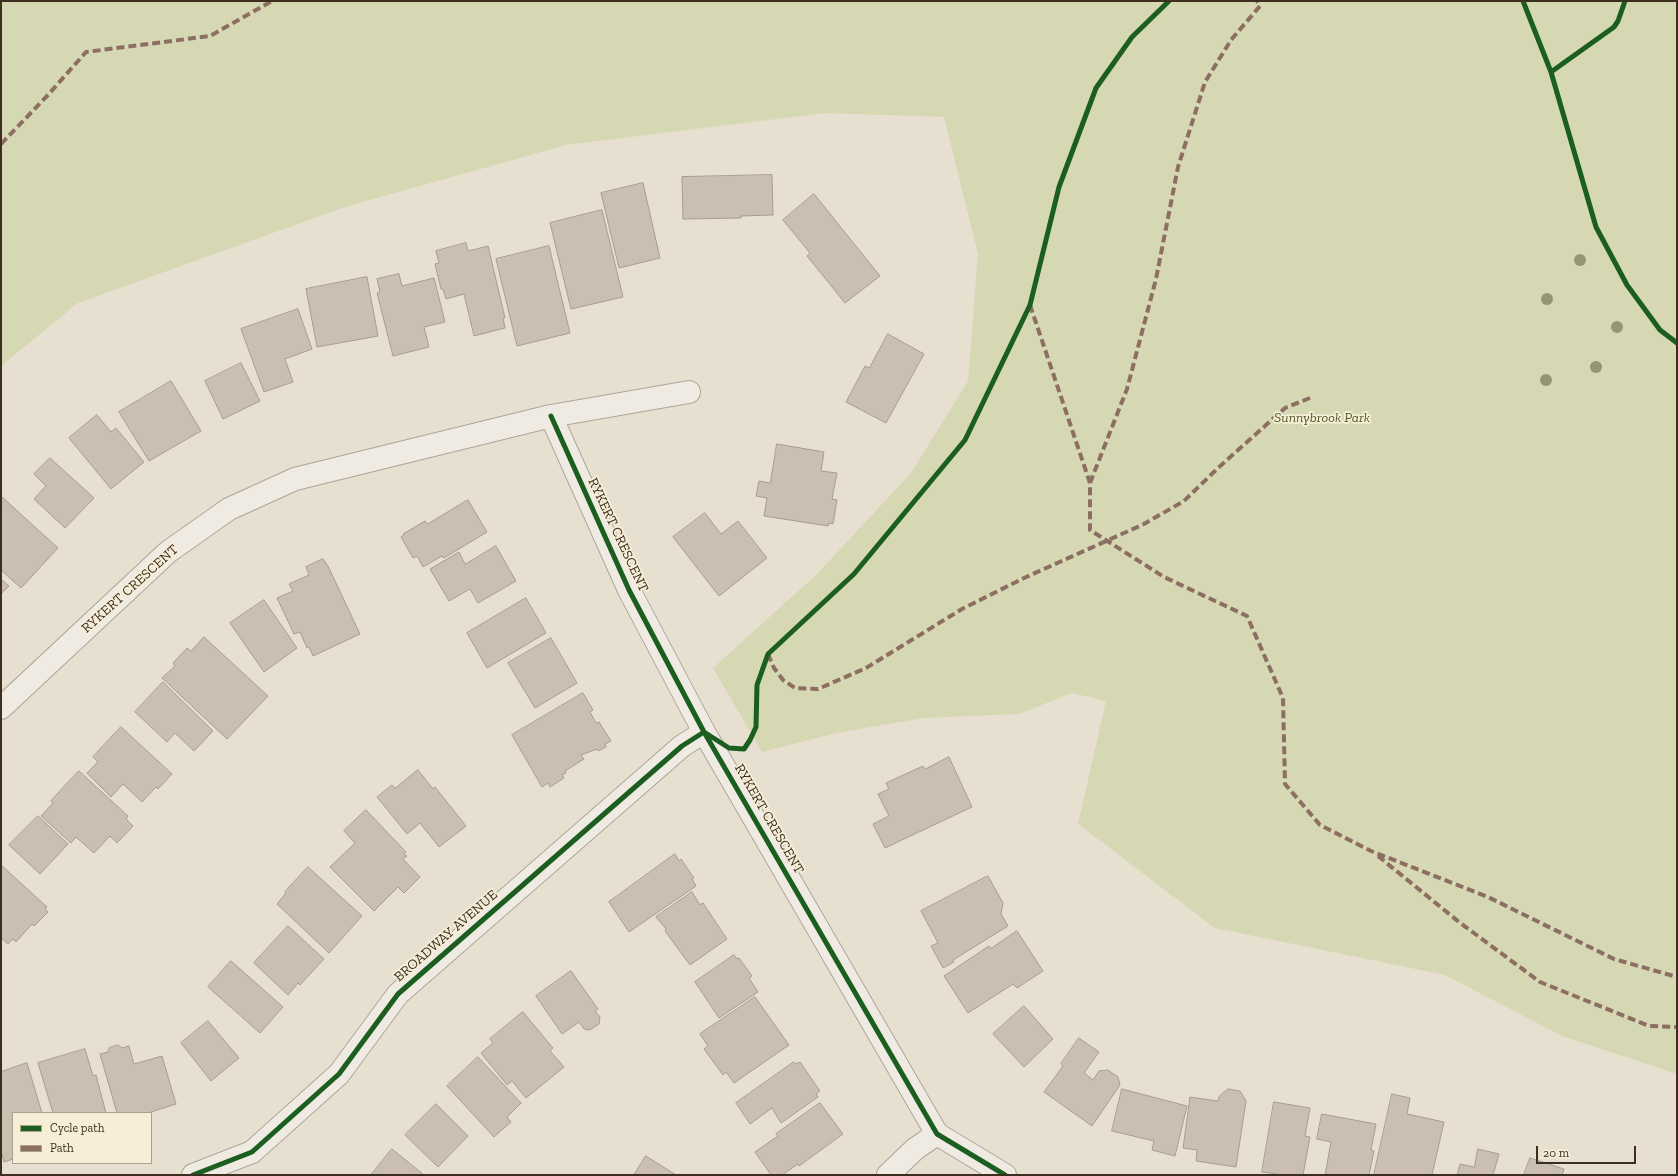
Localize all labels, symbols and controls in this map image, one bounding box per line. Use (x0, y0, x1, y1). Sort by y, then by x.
park label: Sunnybrook Park (1274, 410, 1370, 426)
street label: RYKERT CRESCENT (584, 475, 652, 595)
street label: RYKERT CRESCENT (78, 541, 182, 637)
street label: RYKERT CRESCENT (731, 761, 807, 877)
street label: BROADWAY AVENUE (391, 887, 501, 985)
legend (12, 1112, 152, 1164)
text: Cycle path (50, 1121, 104, 1135)
scale bar (1538, 1138, 1638, 1164)
text: Path (50, 1141, 74, 1155)
text: 20 m (1543, 1146, 1569, 1160)

